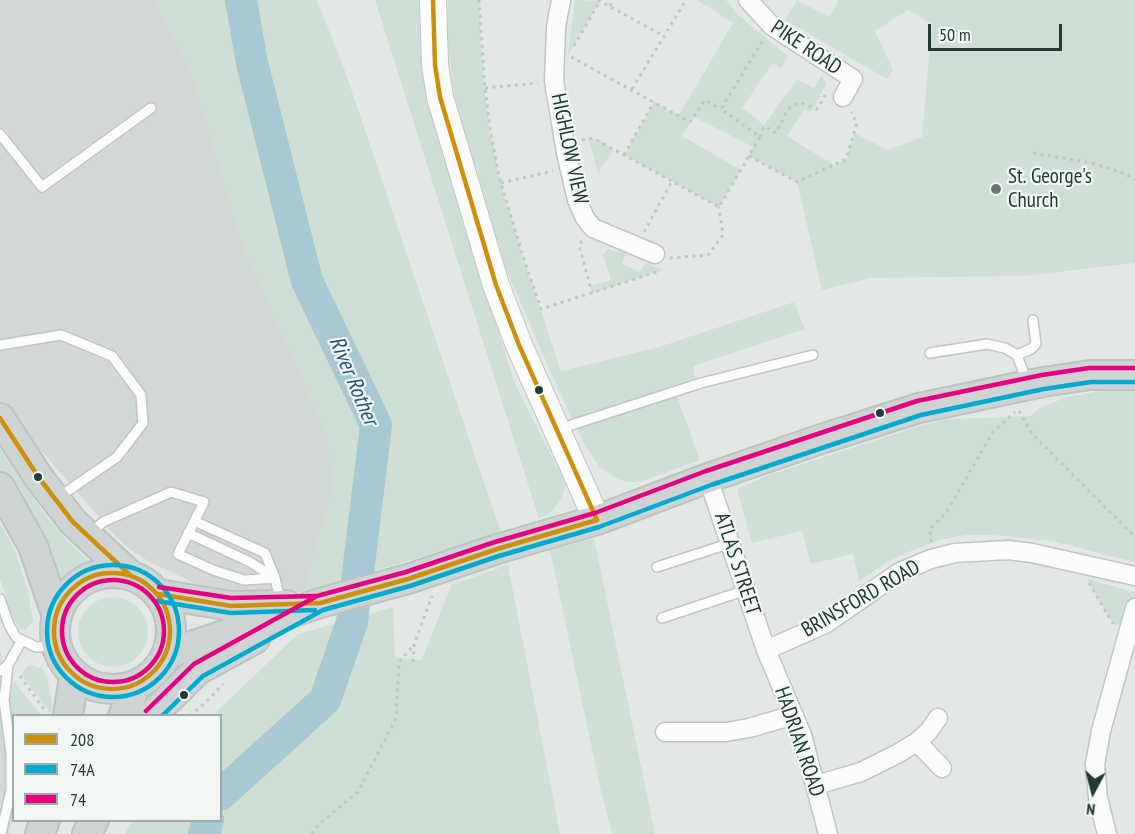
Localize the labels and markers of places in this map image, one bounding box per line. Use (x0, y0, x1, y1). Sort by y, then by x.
place label: St. George's Church (1008, 164, 1092, 214)
marker: St. George's Church (989, 182, 1003, 196)
unlabelled marker (533, 384, 545, 396)
unlabelled marker (874, 407, 886, 419)
unlabelled marker (32, 471, 44, 483)
unlabelled marker (178, 689, 190, 701)

